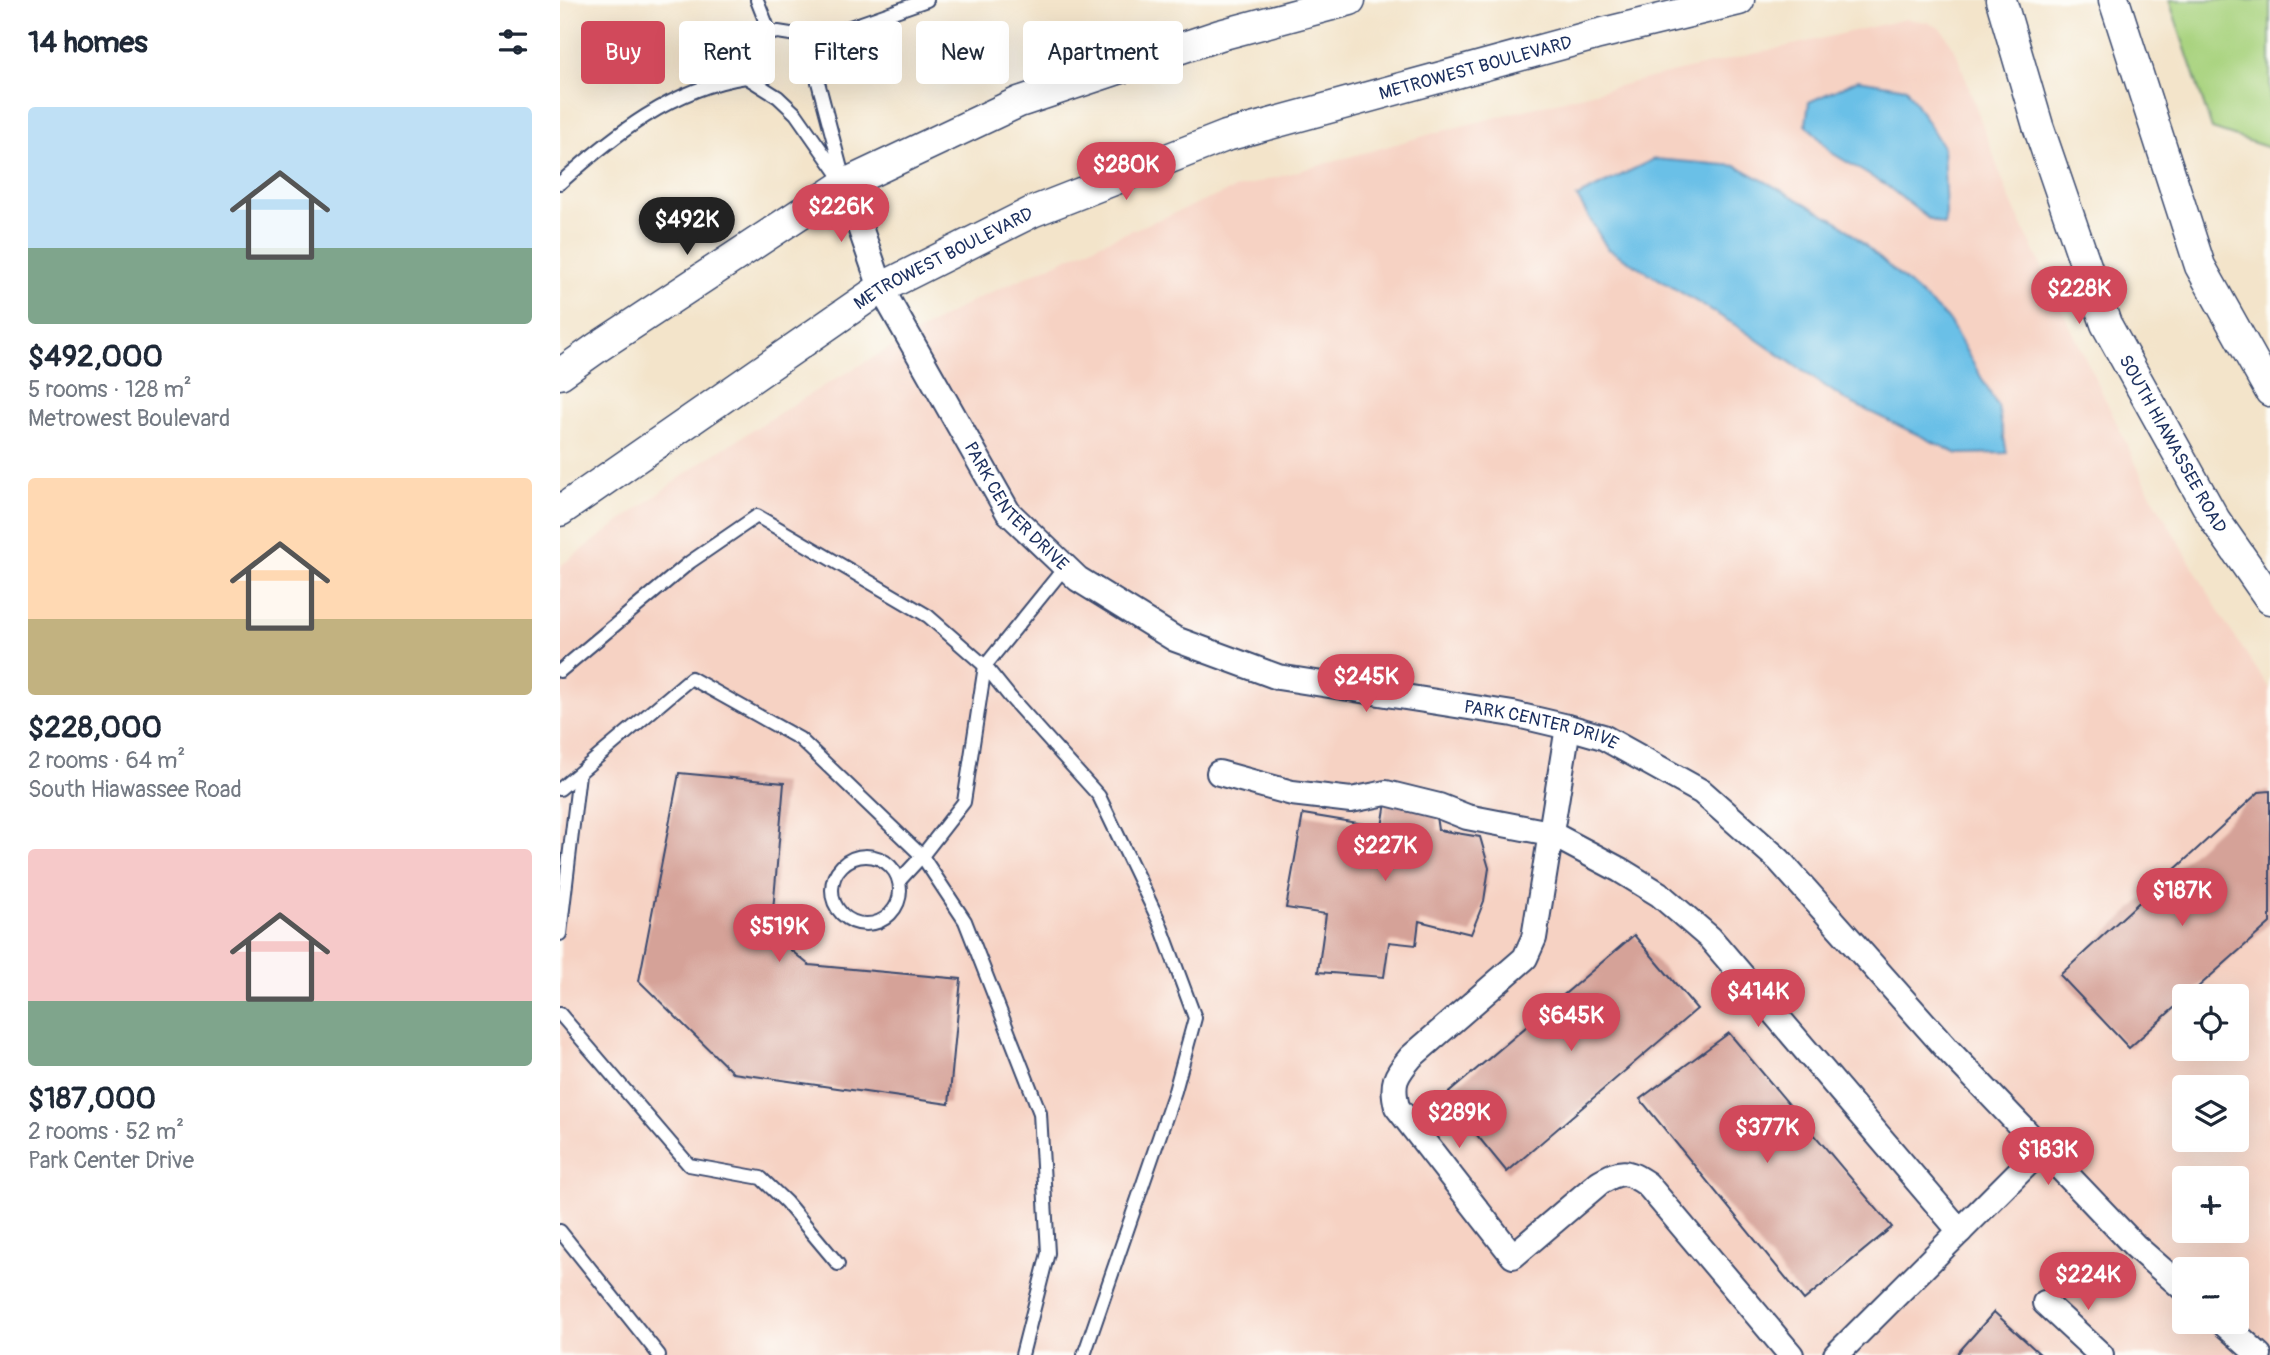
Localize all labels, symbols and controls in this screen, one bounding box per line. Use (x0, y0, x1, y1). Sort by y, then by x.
chip: Buy (581, 21, 665, 84)
chip: Rent (679, 21, 775, 84)
chip: Filters (789, 21, 902, 84)
chip: New (916, 21, 1009, 84)
chip: Apartment (1023, 21, 1183, 84)
icon: filters (494, 23, 532, 61)
text: 14 homes (28, 24, 148, 61)
street label: METROWEST BOULEVARD (1377, 31, 1575, 106)
pin: $280K (1077, 142, 1175, 202)
text: $280K (1093, 150, 1159, 179)
icon: home (217, 152, 343, 278)
pin: $226K (792, 184, 890, 244)
text: $226K (808, 192, 874, 221)
pin: $492K (638, 198, 736, 257)
street label: METROWEST BOULEVARD (850, 202, 1037, 315)
text: $492K (655, 205, 719, 234)
pin: $228K (2030, 266, 2128, 326)
text: $228K (2047, 274, 2111, 303)
text: $492,000 (28, 338, 163, 375)
street label: SOUTH HIAWASSEE ROAD (2113, 351, 2232, 538)
text: 5 rooms · 128 m² (28, 375, 192, 404)
text: Metrowest Boulevard (28, 404, 230, 433)
street label: PARK CENTER DRIVE (959, 438, 1073, 576)
icon: home (217, 523, 343, 649)
pin: $245K (1317, 654, 1415, 714)
text: $245K (1334, 662, 1399, 691)
street label: PARK CENTER DRIVE (1462, 695, 1622, 755)
text: $228,000 (28, 709, 162, 746)
text: 2 rooms · 64 m² (28, 746, 185, 775)
text: South Hiawassee Road (28, 775, 242, 804)
pin: $227K (1336, 824, 1434, 883)
text: $227K (1353, 831, 1417, 860)
pin: $187K (2133, 869, 2231, 928)
text: $187K (2152, 876, 2212, 905)
icon: home (217, 894, 343, 1020)
pin: $519K (730, 904, 828, 964)
text: $519K (749, 912, 809, 941)
pin: $414K (1709, 970, 1807, 1029)
text: $414K (1727, 977, 1789, 1006)
map controls (2172, 984, 2249, 1334)
button: locate (2172, 984, 2249, 1061)
pin: $645K (1522, 993, 1620, 1053)
text: $645K (1538, 1001, 1604, 1030)
button: layers (2172, 1075, 2249, 1152)
text: $187,000 (28, 1080, 156, 1117)
pin: $289K (1410, 1090, 1508, 1150)
text: $289K (1428, 1098, 1490, 1127)
pin: $377K (1718, 1106, 1816, 1165)
text: $377K (1735, 1113, 1799, 1142)
text: 2 rooms · 52 m² (28, 1117, 184, 1146)
pin: $183K (1999, 1128, 2097, 1187)
text: $183K (2018, 1135, 2078, 1164)
text: Park Center Drive (28, 1146, 194, 1175)
button: + (2172, 1166, 2249, 1243)
pin: $224K (2039, 1252, 2137, 1312)
button: − (2172, 1257, 2249, 1334)
text: $224K (2055, 1260, 2121, 1289)

